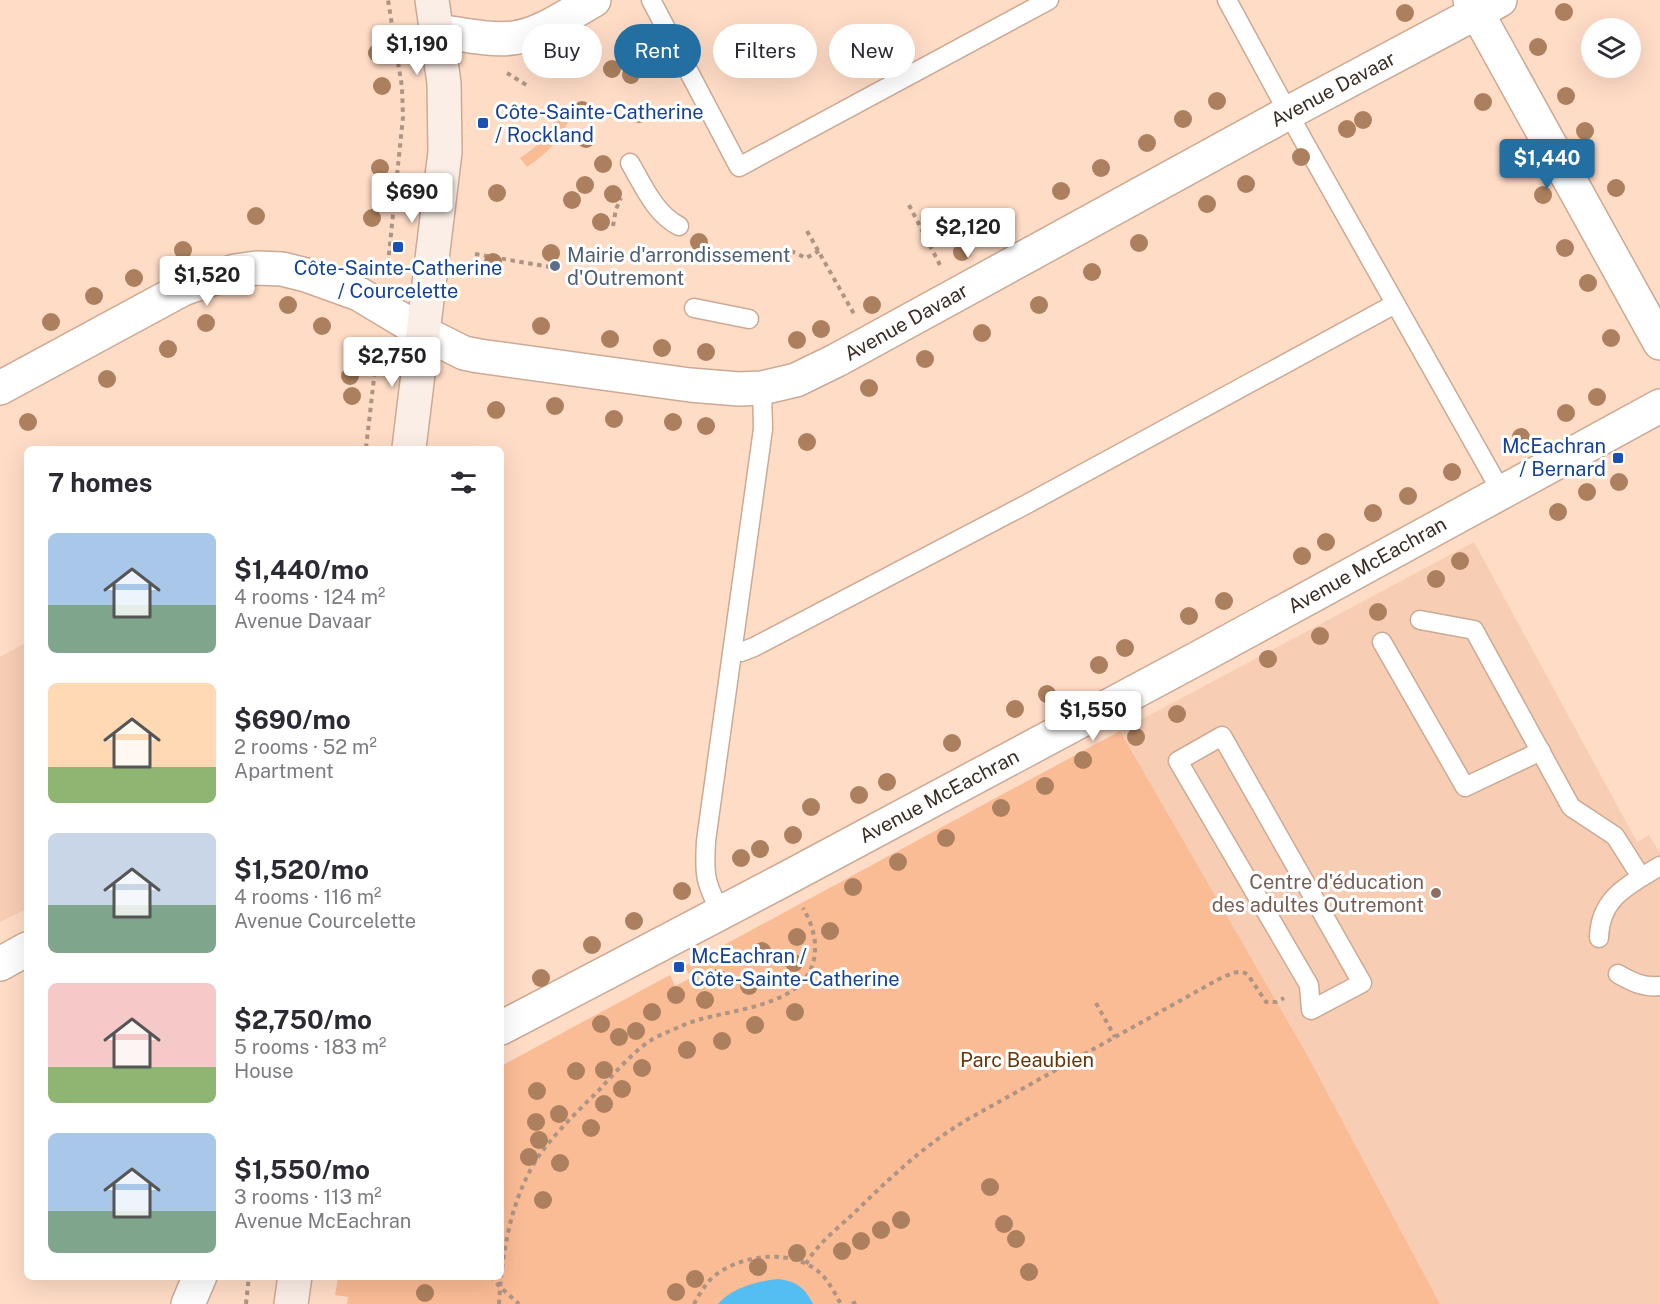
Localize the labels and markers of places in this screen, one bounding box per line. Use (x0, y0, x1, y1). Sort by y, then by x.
pin: $1,190 (368, 25, 466, 76)
place label: Côte-Sainte-Catherine / Rockland (495, 100, 704, 147)
marker: Côte-Sainte-Catherine / Rockland (476, 116, 490, 130)
pin: $1,440 (1498, 139, 1596, 190)
pin: $690 (376, 173, 448, 224)
pin: $2,120 (919, 208, 1017, 259)
marker: Côte-Sainte-Catherine / Courcelette (391, 240, 405, 254)
place label: Mairie d'arrondissement d'Outremont (567, 243, 790, 290)
pin: $1,520 (158, 256, 256, 307)
place label: Côte-Sainte-Catherine / Courcelette (294, 256, 502, 303)
marker: Mairie d'arrondissement d'Outremont (548, 259, 562, 273)
pin: $2,750 (343, 337, 441, 388)
place label: McEachran / Bernard (1502, 434, 1606, 481)
marker: McEachran / Bernard (1611, 451, 1625, 465)
pin: $1,550 (1044, 691, 1142, 742)
place label: Centre d'éducation des adultes Outremont (1212, 870, 1424, 917)
marker: Centre d'éducation des adultes Outremont (1429, 886, 1443, 900)
place label: McEachran / Côte-Sainte-Catherine (691, 944, 900, 991)
marker: McEachran / Côte-Sainte-Catherine (672, 960, 686, 974)

